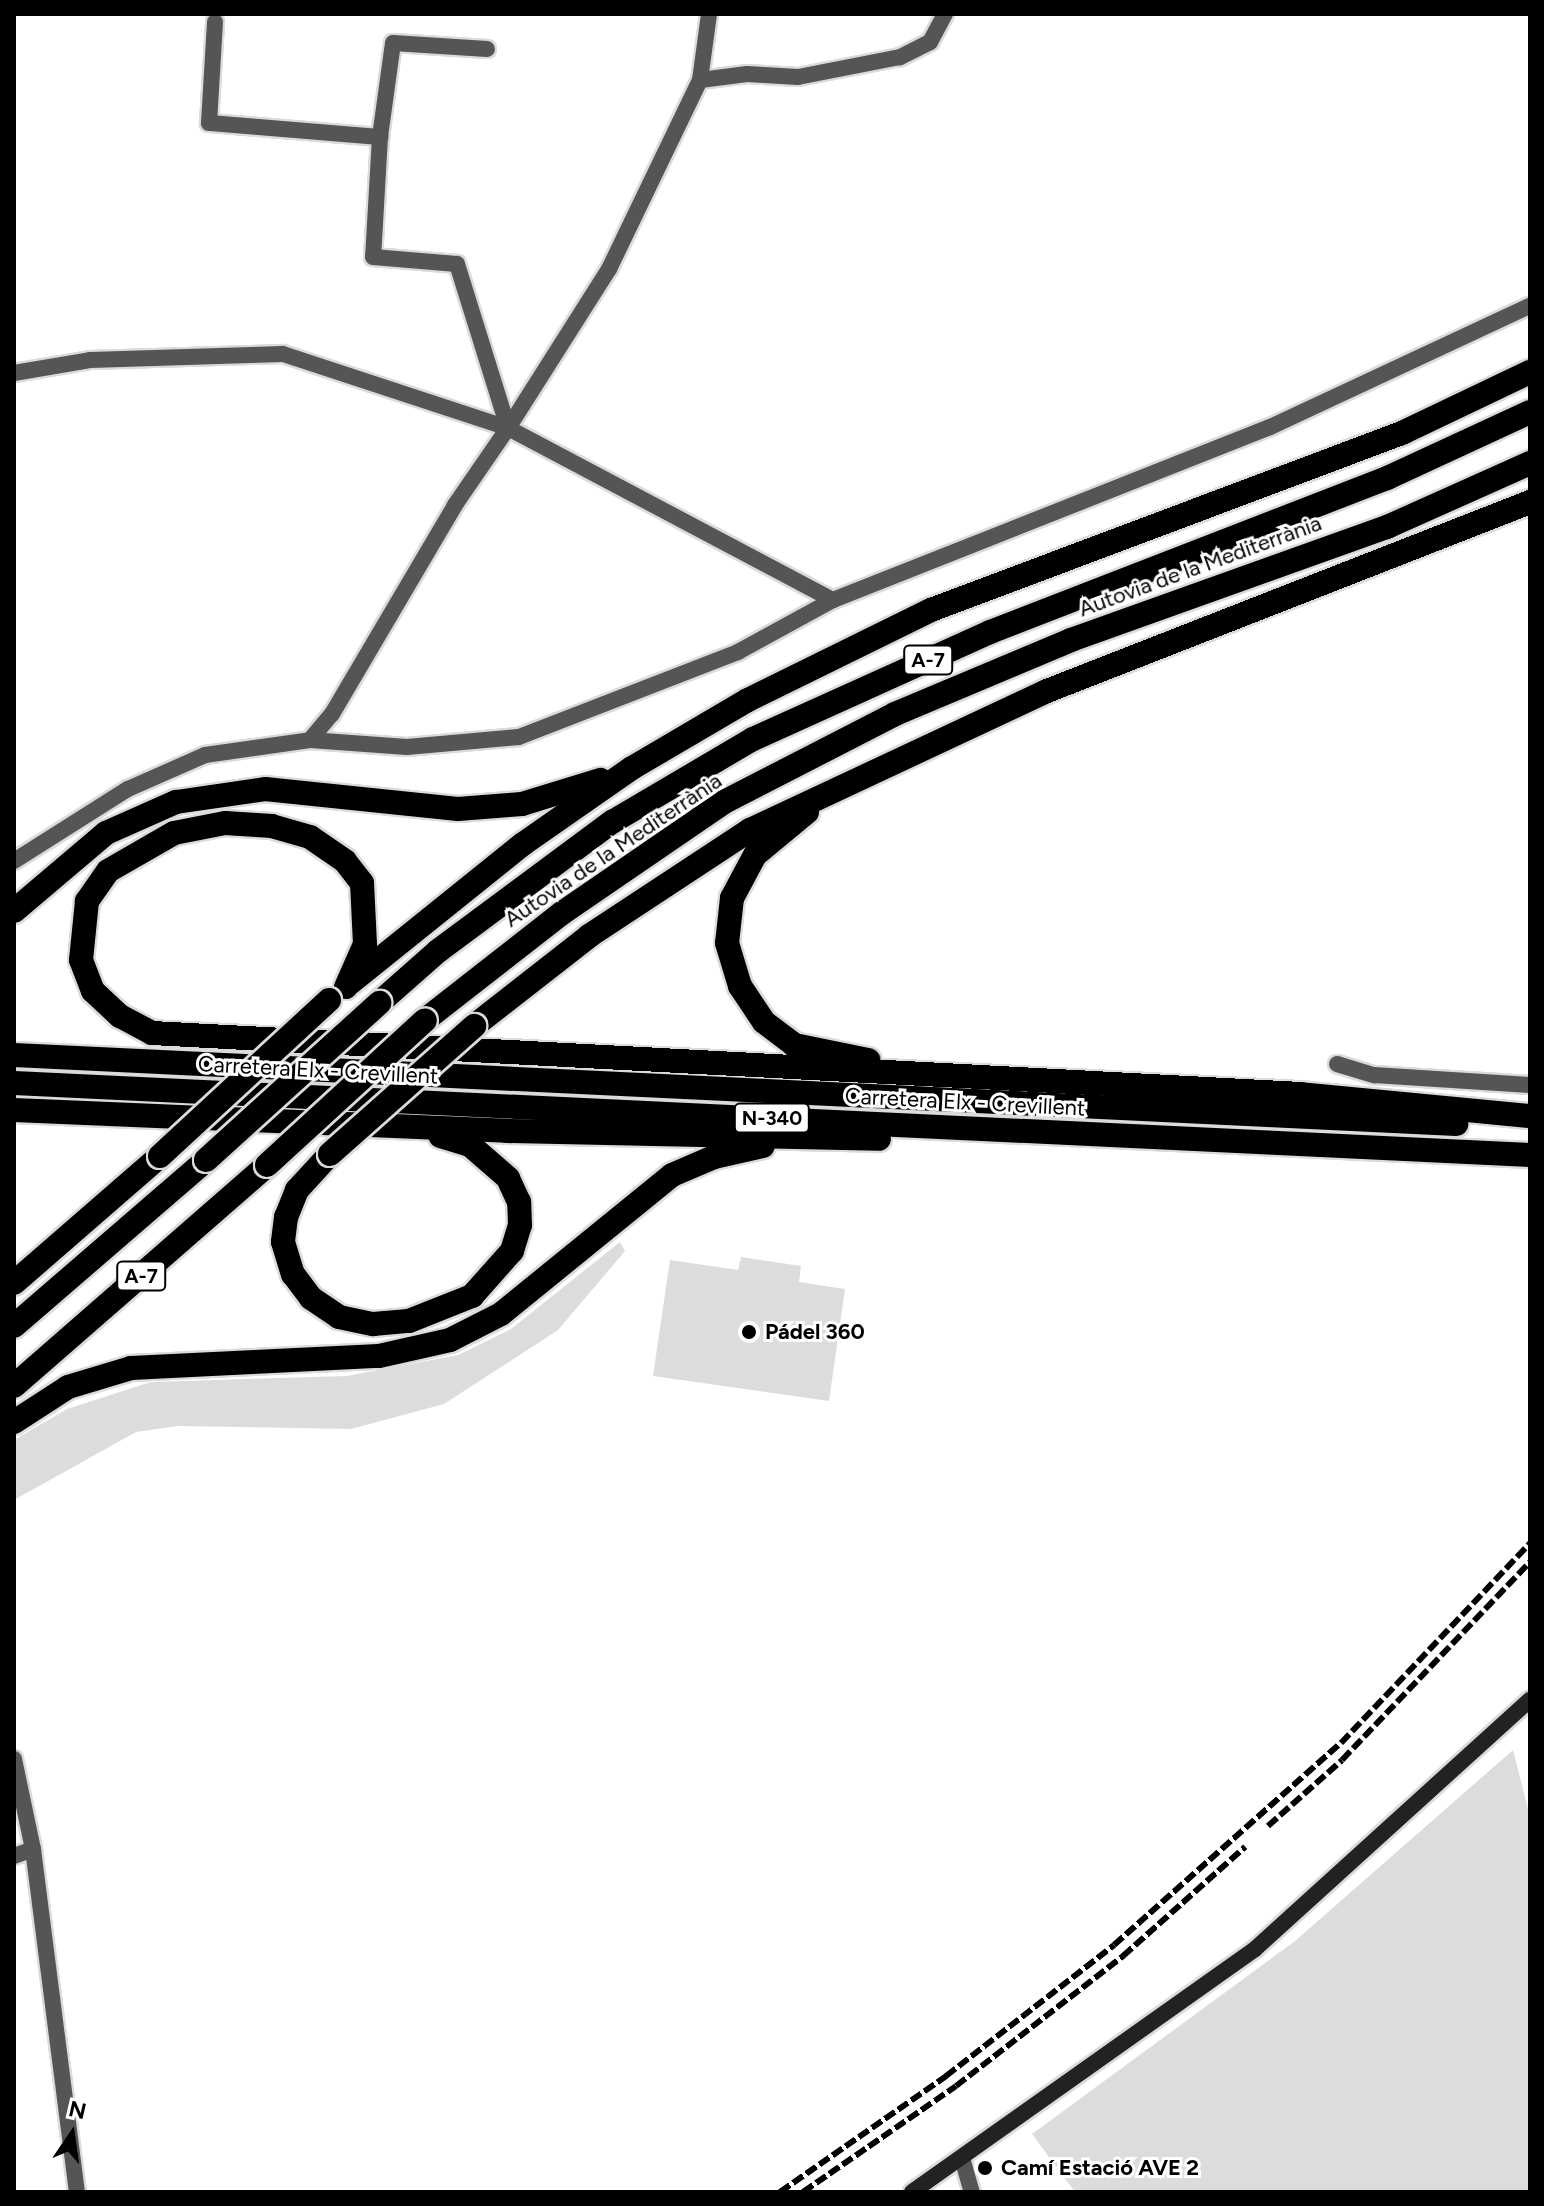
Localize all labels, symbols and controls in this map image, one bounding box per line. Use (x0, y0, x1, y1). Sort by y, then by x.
street label: Autovia de la Mediterrània (1075, 510, 1325, 622)
road number: A-7 (902, 644, 954, 676)
street label: Autovia de la Mediterrània (499, 767, 727, 933)
street label: Carretera Elx - Crevillent (197, 1051, 439, 1089)
street label: Carretera Elx - Crevillent (844, 1083, 1086, 1121)
road number: N-340 (732, 1102, 812, 1134)
road number: A-7 (115, 1260, 167, 1292)
place label: Pádel 360 (765, 1319, 865, 1345)
marker: Pádel 360 (740, 1323, 758, 1341)
north arrow (32, 2094, 112, 2174)
text: N (66, 2095, 89, 2125)
place label: Camí Estació AVE 2 (1001, 2155, 1199, 2181)
marker: Camí Estació AVE 2 (976, 2159, 994, 2177)

